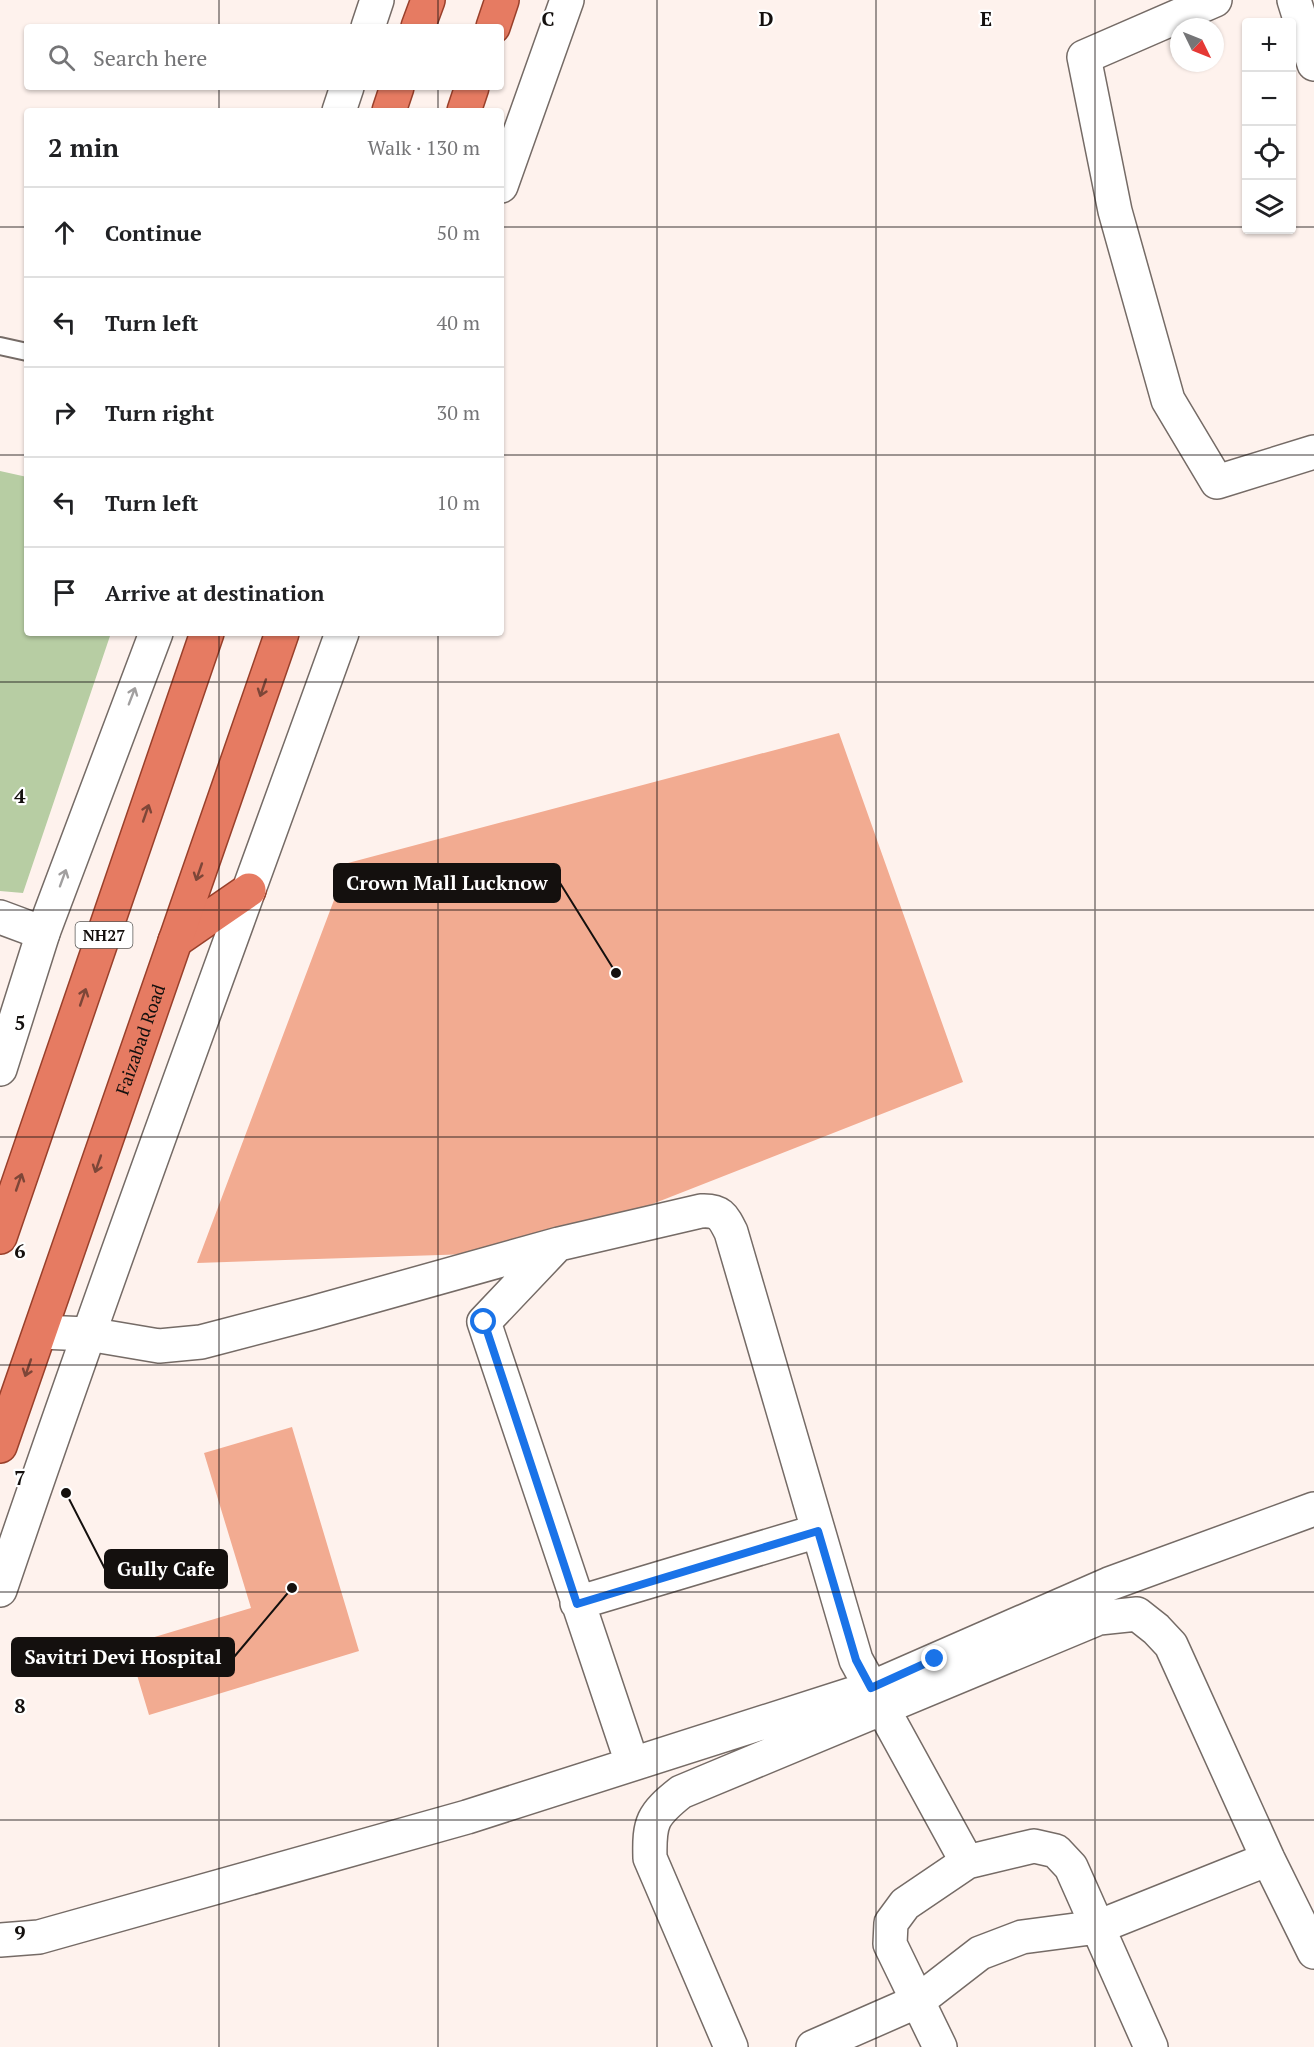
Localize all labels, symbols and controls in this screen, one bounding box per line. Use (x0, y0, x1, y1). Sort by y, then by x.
text: C (541, 5, 555, 32)
text: D (759, 5, 773, 32)
text: E (980, 5, 992, 32)
north arrow (1170, 18, 1224, 72)
map controls (1242, 18, 1296, 234)
button: + (1242, 18, 1296, 72)
search box (24, 24, 504, 90)
icon: search (45, 41, 78, 74)
text: Search here (93, 43, 207, 72)
button: − (1242, 72, 1296, 126)
button: locate (1242, 126, 1296, 180)
text: 2 min (48, 130, 119, 164)
text: Walk · 130 m (368, 134, 480, 161)
button: layers (1242, 180, 1296, 234)
icon: ahead (48, 216, 81, 249)
text: Continue (105, 218, 202, 247)
text: 50 m (437, 219, 480, 246)
icon: left (48, 306, 81, 339)
text: Turn left (105, 308, 198, 337)
text: 40 m (437, 309, 480, 336)
icon: right (48, 396, 81, 429)
text: Turn right (105, 398, 214, 427)
text: 30 m (437, 399, 480, 426)
icon: left (48, 486, 81, 519)
text: Turn left (105, 488, 198, 517)
text: 10 m (437, 489, 480, 516)
icon: arrive (48, 576, 81, 609)
text: Arrive at destination (105, 578, 324, 607)
one-way arrow (257, 678, 268, 697)
one-way arrow (127, 687, 138, 706)
text: 4 (14, 782, 26, 809)
one-way arrow (141, 804, 152, 823)
one-way arrow (193, 863, 204, 881)
callout: Crown Mall Lucknow (334, 864, 560, 902)
one-way arrow (58, 869, 69, 888)
text: Crown Mall Lucknow (346, 869, 548, 896)
road number: NH27 (76, 922, 132, 948)
street label: Faizabad Road (110, 981, 170, 1098)
one-way arrow (78, 988, 89, 1007)
text: 5 (14, 1009, 26, 1036)
one-way arrow (92, 1154, 103, 1173)
one-way arrow (15, 1173, 26, 1192)
text: 6 (14, 1237, 26, 1264)
route start (470, 1308, 496, 1334)
one-way arrow (21, 1358, 32, 1377)
text: 7 (14, 1464, 26, 1491)
callout: Gully Cafe (105, 1550, 227, 1588)
text: Gully Cafe (117, 1555, 215, 1582)
callout: Savitri Devi Hospital (12, 1638, 234, 1676)
text: Savitri Devi Hospital (24, 1643, 222, 1670)
route end (921, 1645, 947, 1671)
text: 8 (14, 1692, 26, 1719)
text: 9 (14, 1919, 26, 1946)

